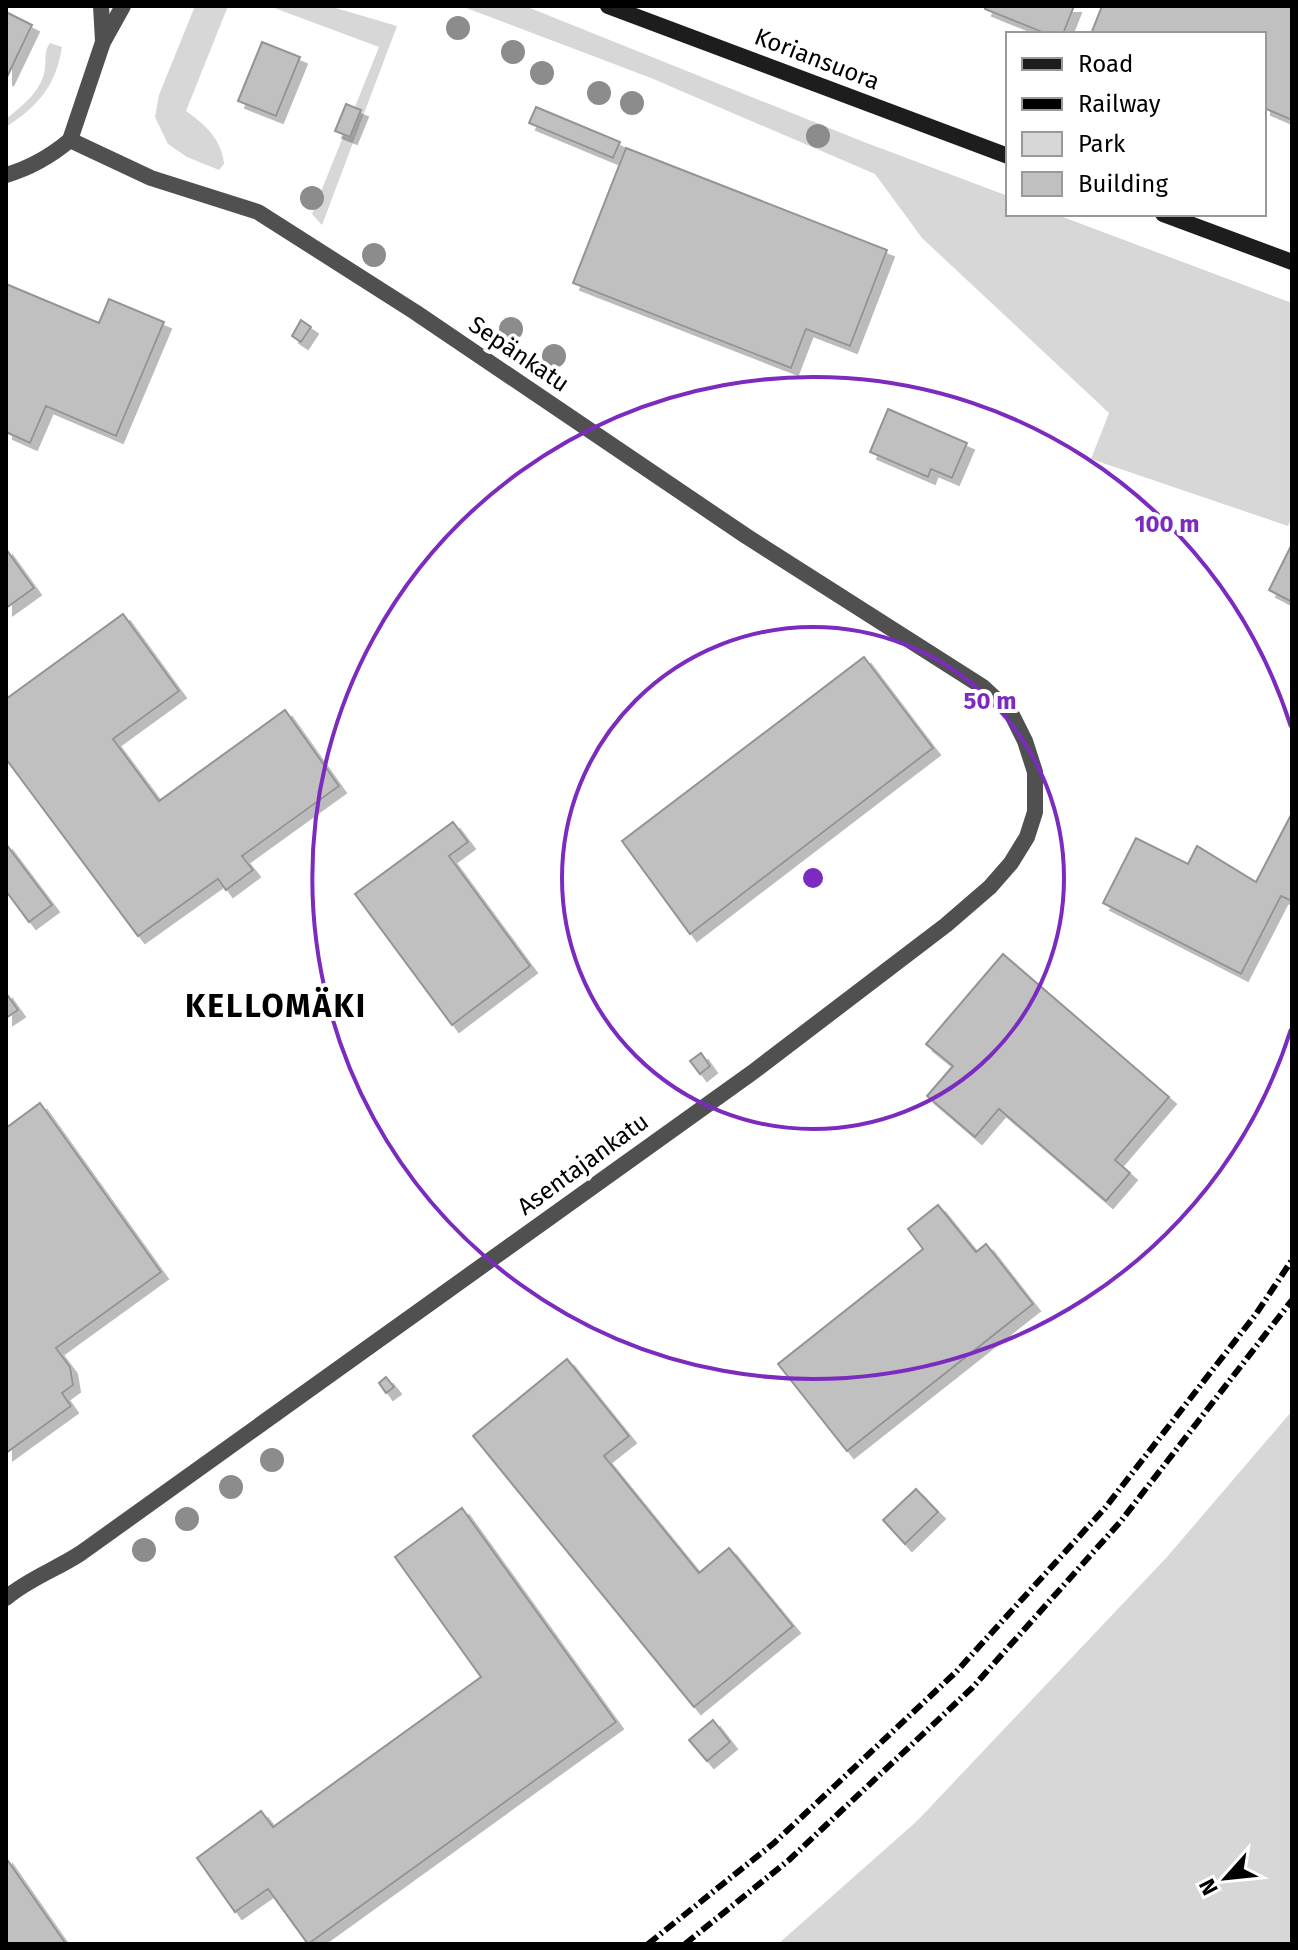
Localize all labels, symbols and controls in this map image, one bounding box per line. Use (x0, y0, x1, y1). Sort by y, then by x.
street label: Koriansuora (751, 22, 883, 96)
legend (1006, 32, 1266, 216)
text: Road (1078, 50, 1133, 78)
text: Railway (1078, 90, 1161, 118)
text: Park (1078, 130, 1126, 158)
text: Building (1078, 170, 1168, 198)
street label: Sepänkatu (464, 310, 574, 398)
text: 100 m (1134, 510, 1200, 538)
text: 50 m (964, 687, 1016, 715)
centre of rings (799, 864, 827, 892)
district label: KELLOMÄKI (185, 986, 367, 1025)
street label: Asentajankatu (512, 1107, 654, 1221)
north arrow (1186, 1838, 1266, 1918)
text: N (1193, 1874, 1224, 1899)

